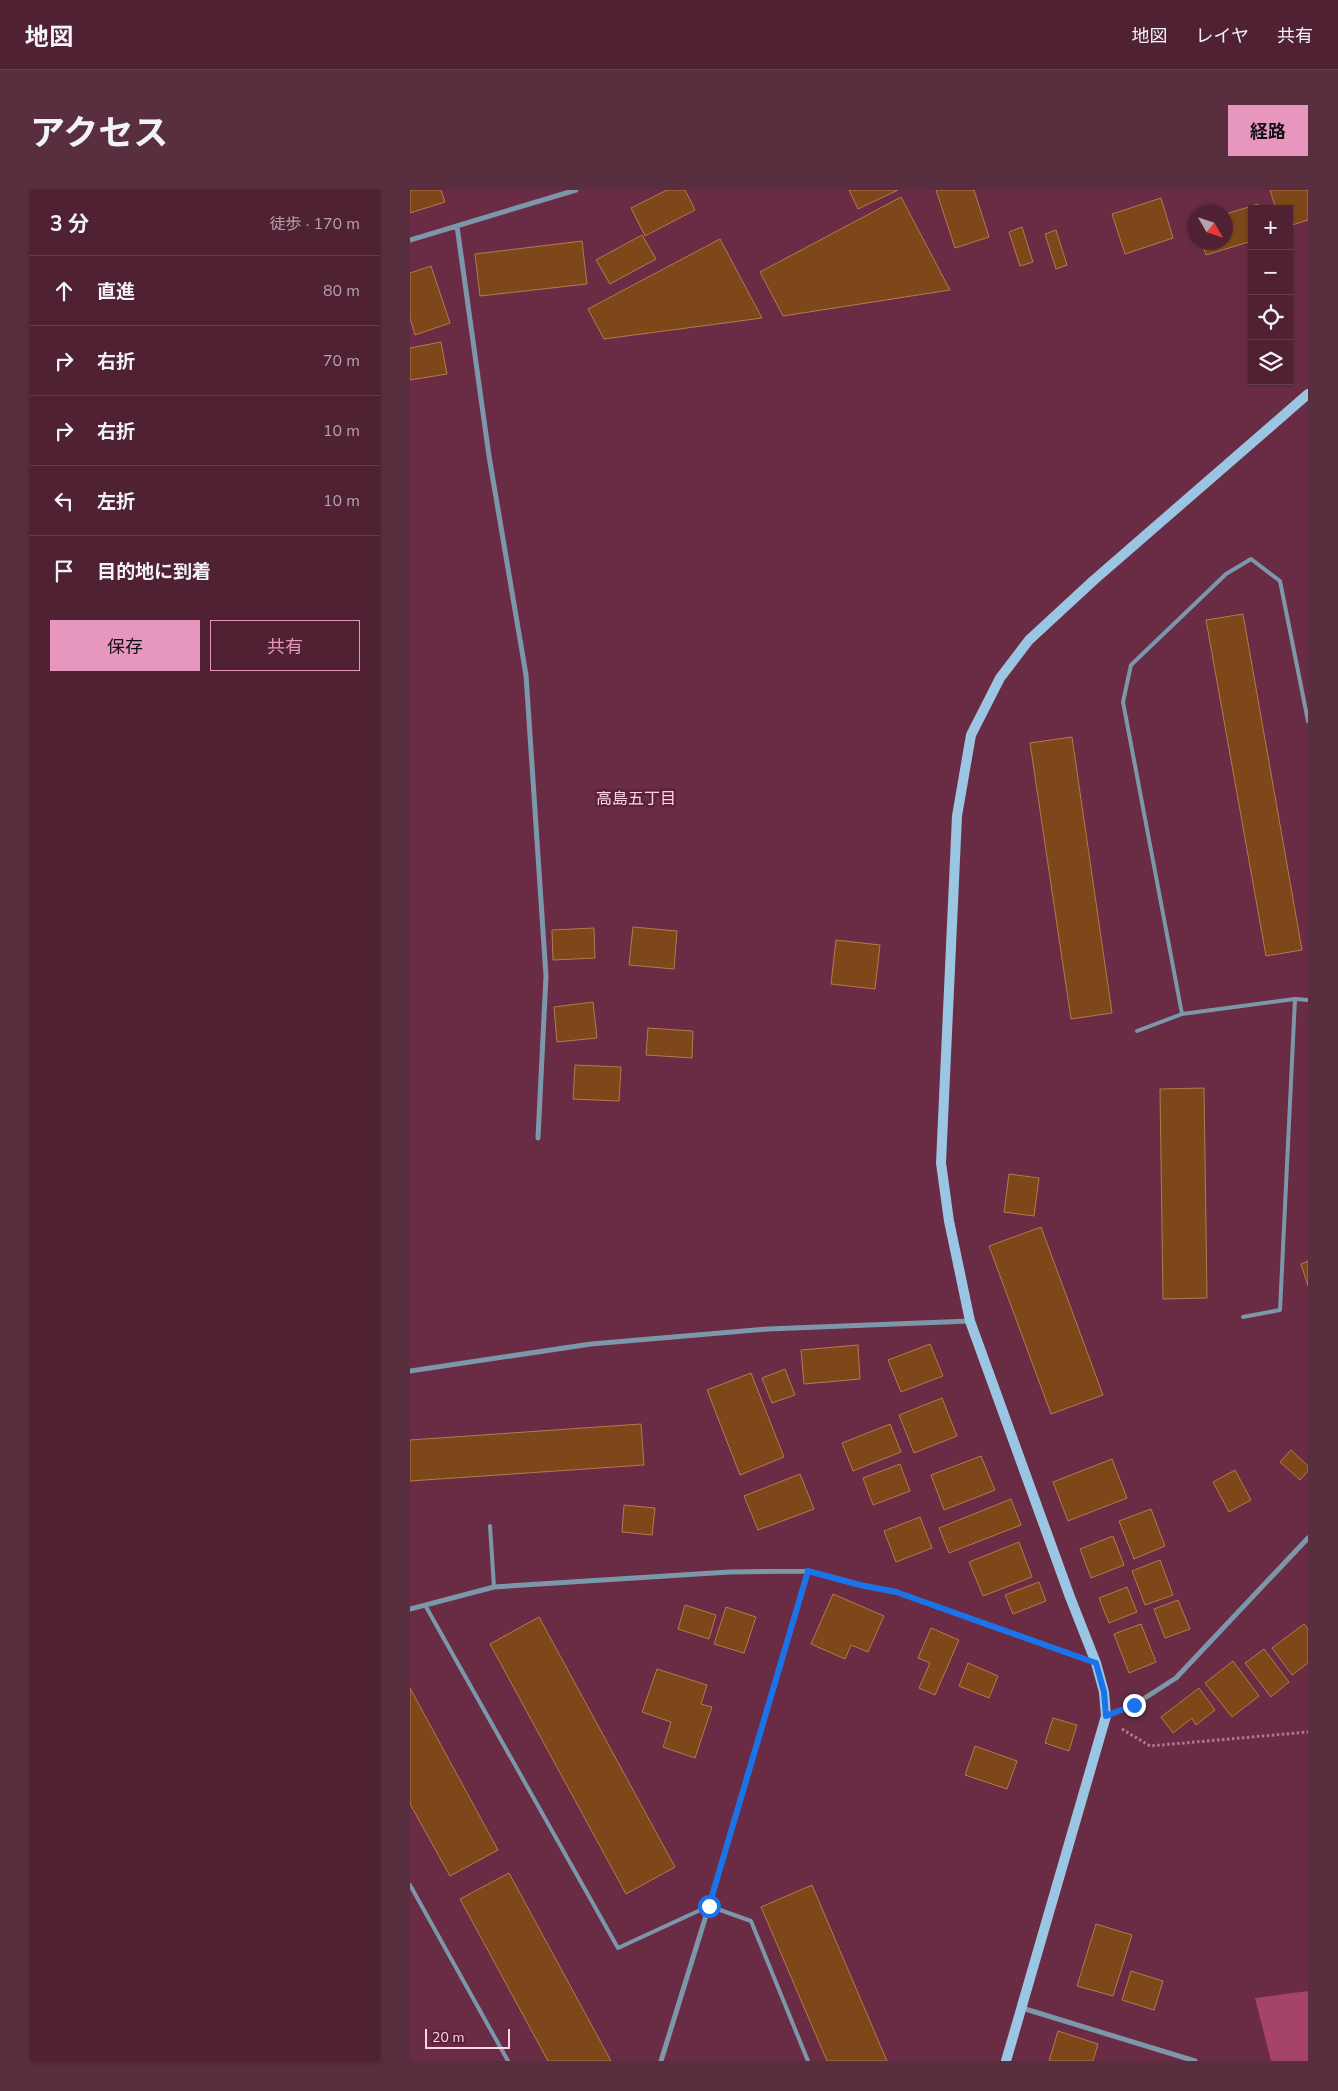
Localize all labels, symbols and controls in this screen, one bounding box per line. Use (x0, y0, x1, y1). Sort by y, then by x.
text: 地図 (25, 21, 73, 53)
text: 地図 (1132, 24, 1168, 48)
text: レイヤ (1196, 24, 1249, 48)
text: 共有 (1277, 24, 1313, 48)
button: 経路 (1228, 105, 1308, 156)
text: アクセス (30, 110, 168, 157)
north arrow (1188, 205, 1233, 250)
map controls (1248, 205, 1293, 385)
button: + (1248, 205, 1293, 250)
text: 3 分 (50, 210, 89, 238)
text: 徒歩 · 170 m (270, 213, 360, 235)
button: − (1248, 250, 1293, 295)
icon: ahead (50, 277, 78, 305)
text: 直進 (97, 279, 135, 305)
text: 80 m (323, 280, 360, 302)
button: locate (1248, 295, 1293, 340)
button: layers (1248, 340, 1293, 385)
icon: right (50, 347, 78, 375)
text: 右折 (97, 349, 135, 375)
text: 70 m (323, 350, 360, 372)
icon: right (50, 417, 78, 445)
text: 右折 (97, 419, 135, 445)
text: 10 m (323, 420, 360, 442)
icon: left (50, 487, 78, 515)
text: 左折 (97, 489, 135, 515)
text: 10 m (323, 490, 360, 512)
icon: arrive (50, 557, 78, 585)
text: 目的地に到着 (97, 559, 211, 585)
button: 保存 (50, 620, 200, 671)
button: 共有 (210, 620, 360, 671)
district label: 高島五丁目 (596, 788, 676, 810)
route end (1123, 1694, 1146, 1717)
route start (698, 1895, 721, 1918)
scale bar (425, 2026, 510, 2049)
text: 20 m (432, 2028, 464, 2047)

